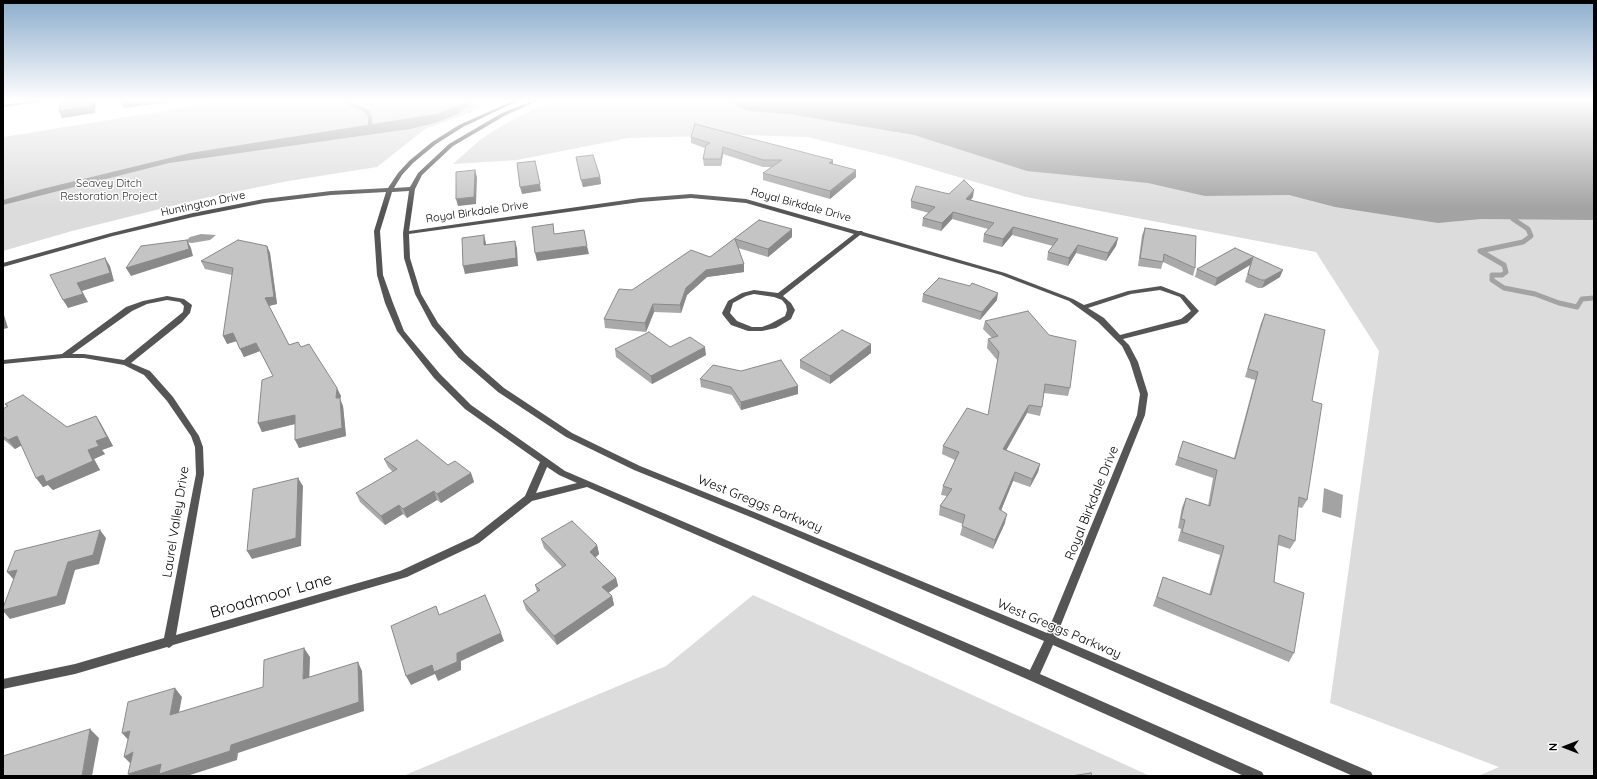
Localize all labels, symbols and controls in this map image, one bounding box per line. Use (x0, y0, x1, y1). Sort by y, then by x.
park label: Seavey Ditch Restoration Project (60, 177, 158, 203)
street label: Royal Birkdale Drive (749, 185, 853, 225)
street label: Huntington Drive (160, 189, 246, 219)
street label: Royal Birkdale Drive (425, 198, 529, 226)
street label: Royal Birkdale Drive (1062, 444, 1122, 562)
street label: Laurel Valley Drive (160, 465, 192, 579)
street label: West Greggs Parkway (695, 472, 825, 536)
street label: Broadmoor Lane (208, 569, 334, 623)
street label: West Greggs Parkway (995, 596, 1123, 662)
north arrow (1545, 727, 1585, 767)
text: N (1546, 743, 1560, 751)

